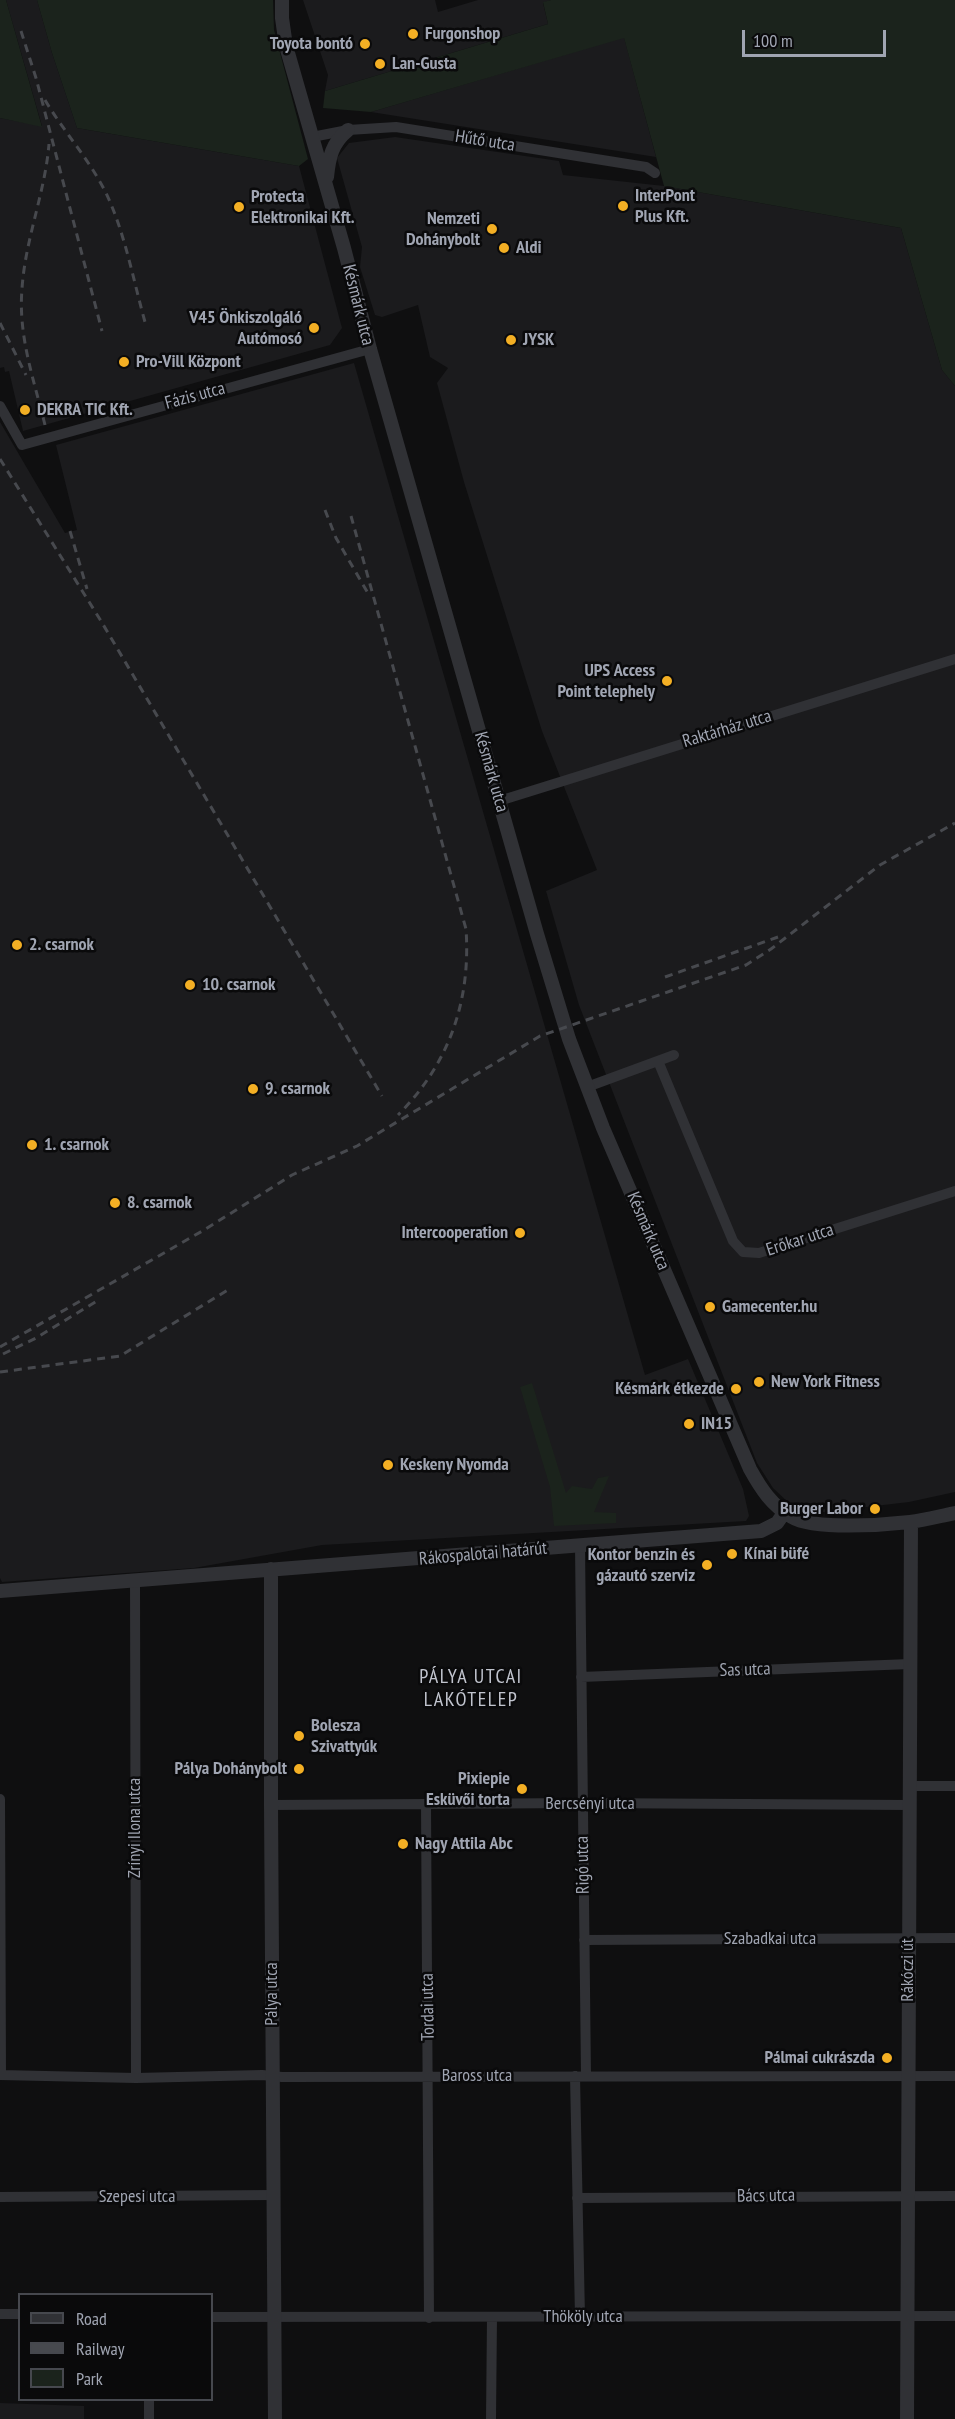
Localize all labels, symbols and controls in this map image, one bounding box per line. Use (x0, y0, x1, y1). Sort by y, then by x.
scale bar (745, 18, 889, 56)
place label: Furgonshop (425, 23, 500, 45)
marker: Furgonshop (406, 27, 420, 41)
text: 100 m (753, 29, 793, 52)
place label: Toyota bontó (270, 33, 353, 55)
marker: Toyota bontó (358, 37, 372, 51)
place label: Lan-Gusta (392, 53, 457, 75)
marker: Lan-Gusta (373, 57, 387, 71)
street label: Hűtő utca (454, 126, 516, 156)
place label: InterPont Plus Kft. (635, 185, 695, 228)
place label: Protecta Elektronikai Kft. (251, 186, 355, 228)
marker: InterPont Plus Kft. (616, 199, 630, 213)
marker: Protecta Elektronikai Kft. (232, 200, 246, 214)
place label: Nemzeti Dohánybolt (406, 208, 480, 250)
marker: Nemzeti Dohánybolt (485, 222, 499, 236)
place label: Aldi (516, 237, 541, 259)
marker: Aldi (497, 241, 511, 255)
street label: Késmárk utca (338, 262, 378, 348)
place label: V45 Önkiszolgáló Autómosó (189, 307, 302, 350)
marker: V45 Önkiszolgáló Autómosó (307, 321, 321, 335)
place label: JYSK (523, 329, 554, 351)
marker: JYSK (504, 333, 518, 347)
place label: Pro-Vill Központ (136, 351, 241, 373)
marker: Pro-Vill Központ (117, 355, 131, 369)
street label: Fázis utca (163, 378, 227, 414)
place label: DEKRA TIC Kft. (37, 399, 133, 421)
marker: DEKRA TIC Kft. (18, 403, 32, 417)
place label: UPS Access Point telephely (557, 660, 655, 702)
marker: UPS Access Point telephely (660, 674, 674, 688)
street label: Raktárház utca (680, 705, 774, 753)
street label: Késmárk utca (469, 729, 513, 815)
place label: 2. csarnok (29, 934, 94, 956)
marker: 2. csarnok (10, 938, 24, 952)
place label: 10. csarnok (202, 974, 276, 996)
marker: 10. csarnok (183, 978, 197, 992)
place label: 9. csarnok (265, 1078, 330, 1100)
marker: 9. csarnok (246, 1082, 260, 1096)
place label: 1. csarnok (44, 1134, 109, 1156)
marker: 1. csarnok (25, 1138, 39, 1152)
street label: Késmárk utca (622, 1189, 674, 1273)
place label: 8. csarnok (127, 1192, 192, 1214)
marker: 8. csarnok (108, 1196, 122, 1210)
street label: Erőkar utca (764, 1219, 836, 1261)
place label: Intercooperation (401, 1222, 508, 1244)
marker: Intercooperation (513, 1226, 527, 1240)
place label: Gamecenter.hu (722, 1296, 817, 1318)
marker: Gamecenter.hu (703, 1300, 717, 1314)
place label: New York Fitness (771, 1371, 880, 1393)
marker: New York Fitness (752, 1375, 766, 1389)
place label: Késmárk étkezde (615, 1378, 724, 1400)
marker: Késmárk étkezde (729, 1382, 743, 1396)
place label: IN15 (701, 1413, 732, 1435)
marker: IN15 (682, 1417, 696, 1431)
place label: Keskeny Nyomda (400, 1454, 509, 1476)
marker: Keskeny Nyomda (381, 1458, 395, 1472)
place label: Burger Labor (780, 1498, 863, 1520)
marker: Burger Labor (868, 1502, 882, 1516)
street label: Rákospalotai határút (418, 1538, 548, 1570)
place label: Kínai büfé (744, 1543, 809, 1565)
place label: Kontor benzin és gázautó szerviz (588, 1544, 695, 1586)
marker: Kínai büfé (725, 1547, 739, 1561)
marker: Kontor benzin és gázautó szerviz (700, 1558, 714, 1572)
street label: Sas utca (719, 1658, 771, 1682)
district label: PÁLYA UTCAI LAKÓTELEP (419, 1665, 523, 1712)
place label: Bolesza Szivattyúk (311, 1715, 377, 1758)
marker: Bolesza Szivattyúk (292, 1729, 306, 1743)
place label: Pálya Dohánybolt (174, 1758, 287, 1780)
marker: Pálya Dohánybolt (292, 1762, 306, 1776)
place label: Pixiepie Esküvői torta (426, 1768, 510, 1810)
street label: Zrínyi Ilona utca (124, 1778, 146, 1878)
marker: Pixiepie Esküvői torta (515, 1782, 529, 1796)
street label: Bercsényi utca (545, 1793, 635, 1815)
place label: Nagy Attila Abc (415, 1833, 513, 1855)
street label: Rigó utca (572, 1836, 594, 1894)
marker: Nagy Attila Abc (396, 1837, 410, 1851)
street label: Szabadkai utca (724, 1928, 816, 1950)
street label: Rákóczi út (897, 1938, 919, 2002)
street label: Pálya utca (261, 1962, 283, 2026)
street label: Tordai utca (417, 1973, 439, 2041)
place label: Pálmai cukrászda (765, 2047, 875, 2069)
marker: Pálmai cukrászda (880, 2051, 894, 2065)
street label: Baross utca (442, 2065, 512, 2087)
street label: Bács utca (737, 2185, 795, 2207)
street label: Szepesi utca (99, 2186, 175, 2208)
legend (18, 2293, 213, 2401)
street label: Thököly utca (543, 2306, 623, 2328)
text: Road (76, 2307, 107, 2330)
text: Railway (76, 2337, 125, 2360)
text: Park (76, 2367, 103, 2390)

